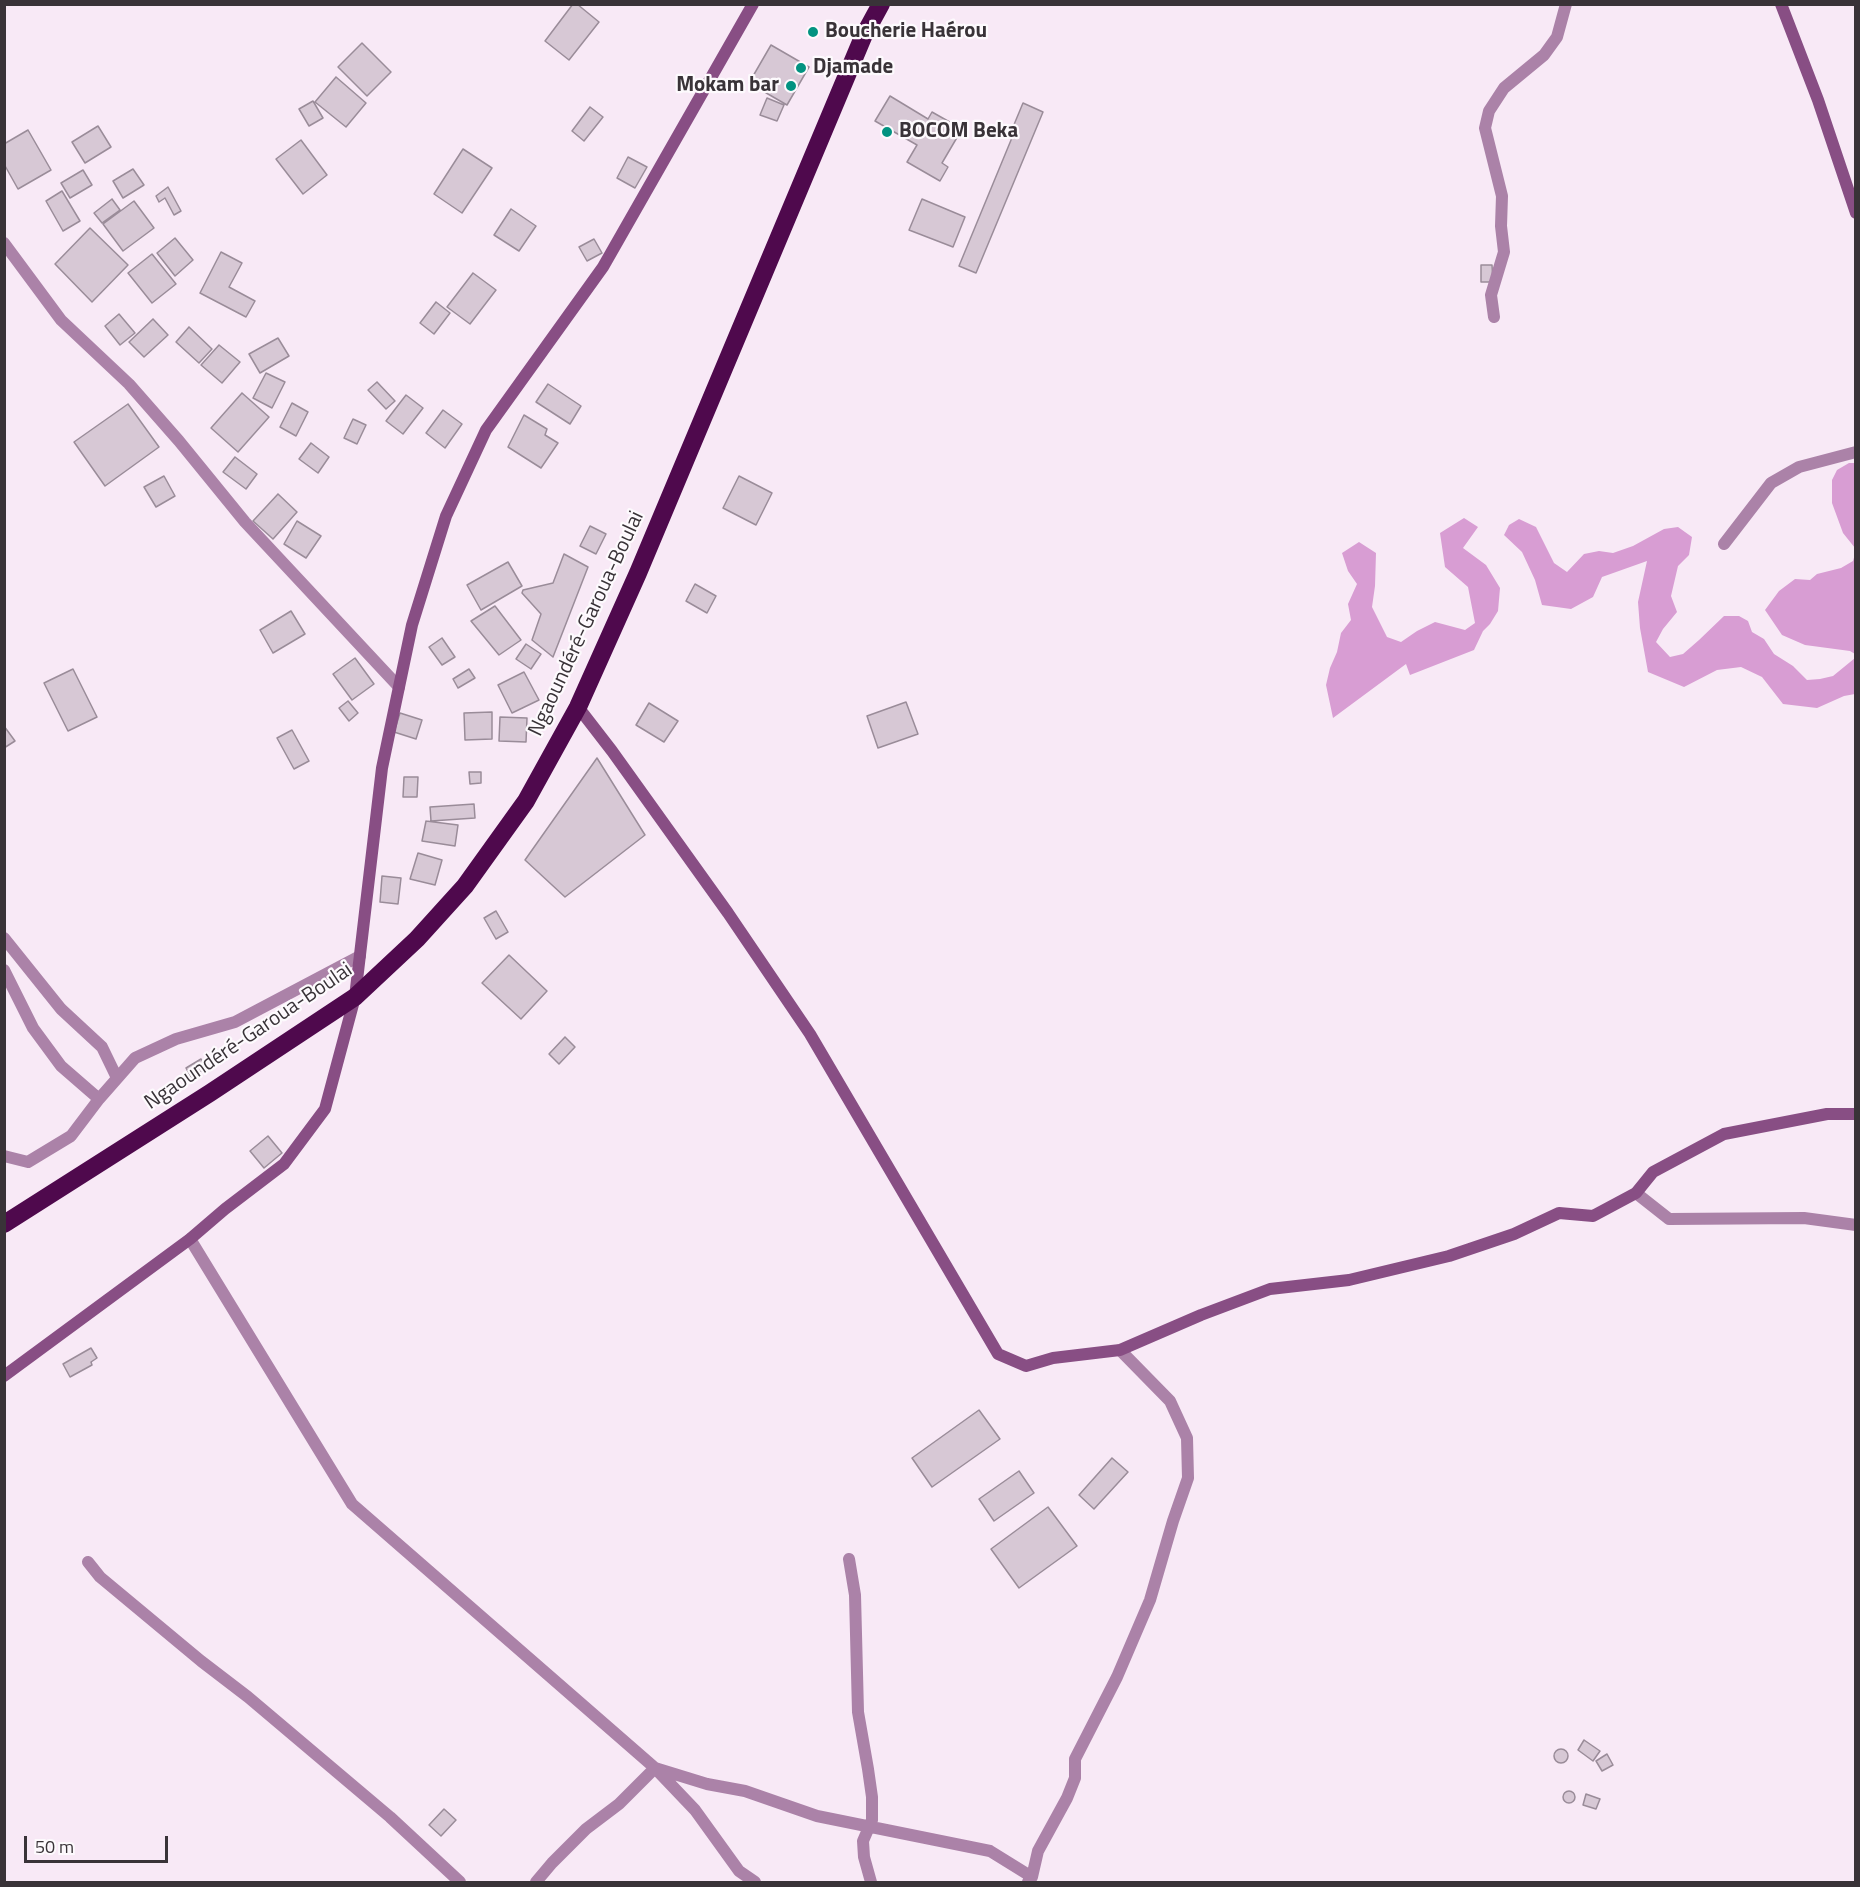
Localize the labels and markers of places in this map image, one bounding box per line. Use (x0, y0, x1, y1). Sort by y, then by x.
place label: Boucherie Haérou (825, 19, 987, 45)
marker: Boucherie Haérou (806, 25, 820, 39)
place label: Djamade (813, 55, 893, 81)
marker: Djamade (794, 61, 808, 75)
place label: Mokam bar (676, 73, 779, 99)
marker: Mokam bar (784, 79, 798, 93)
place label: BOCOM Beka (899, 119, 1018, 145)
marker: BOCOM Beka (880, 125, 894, 139)

